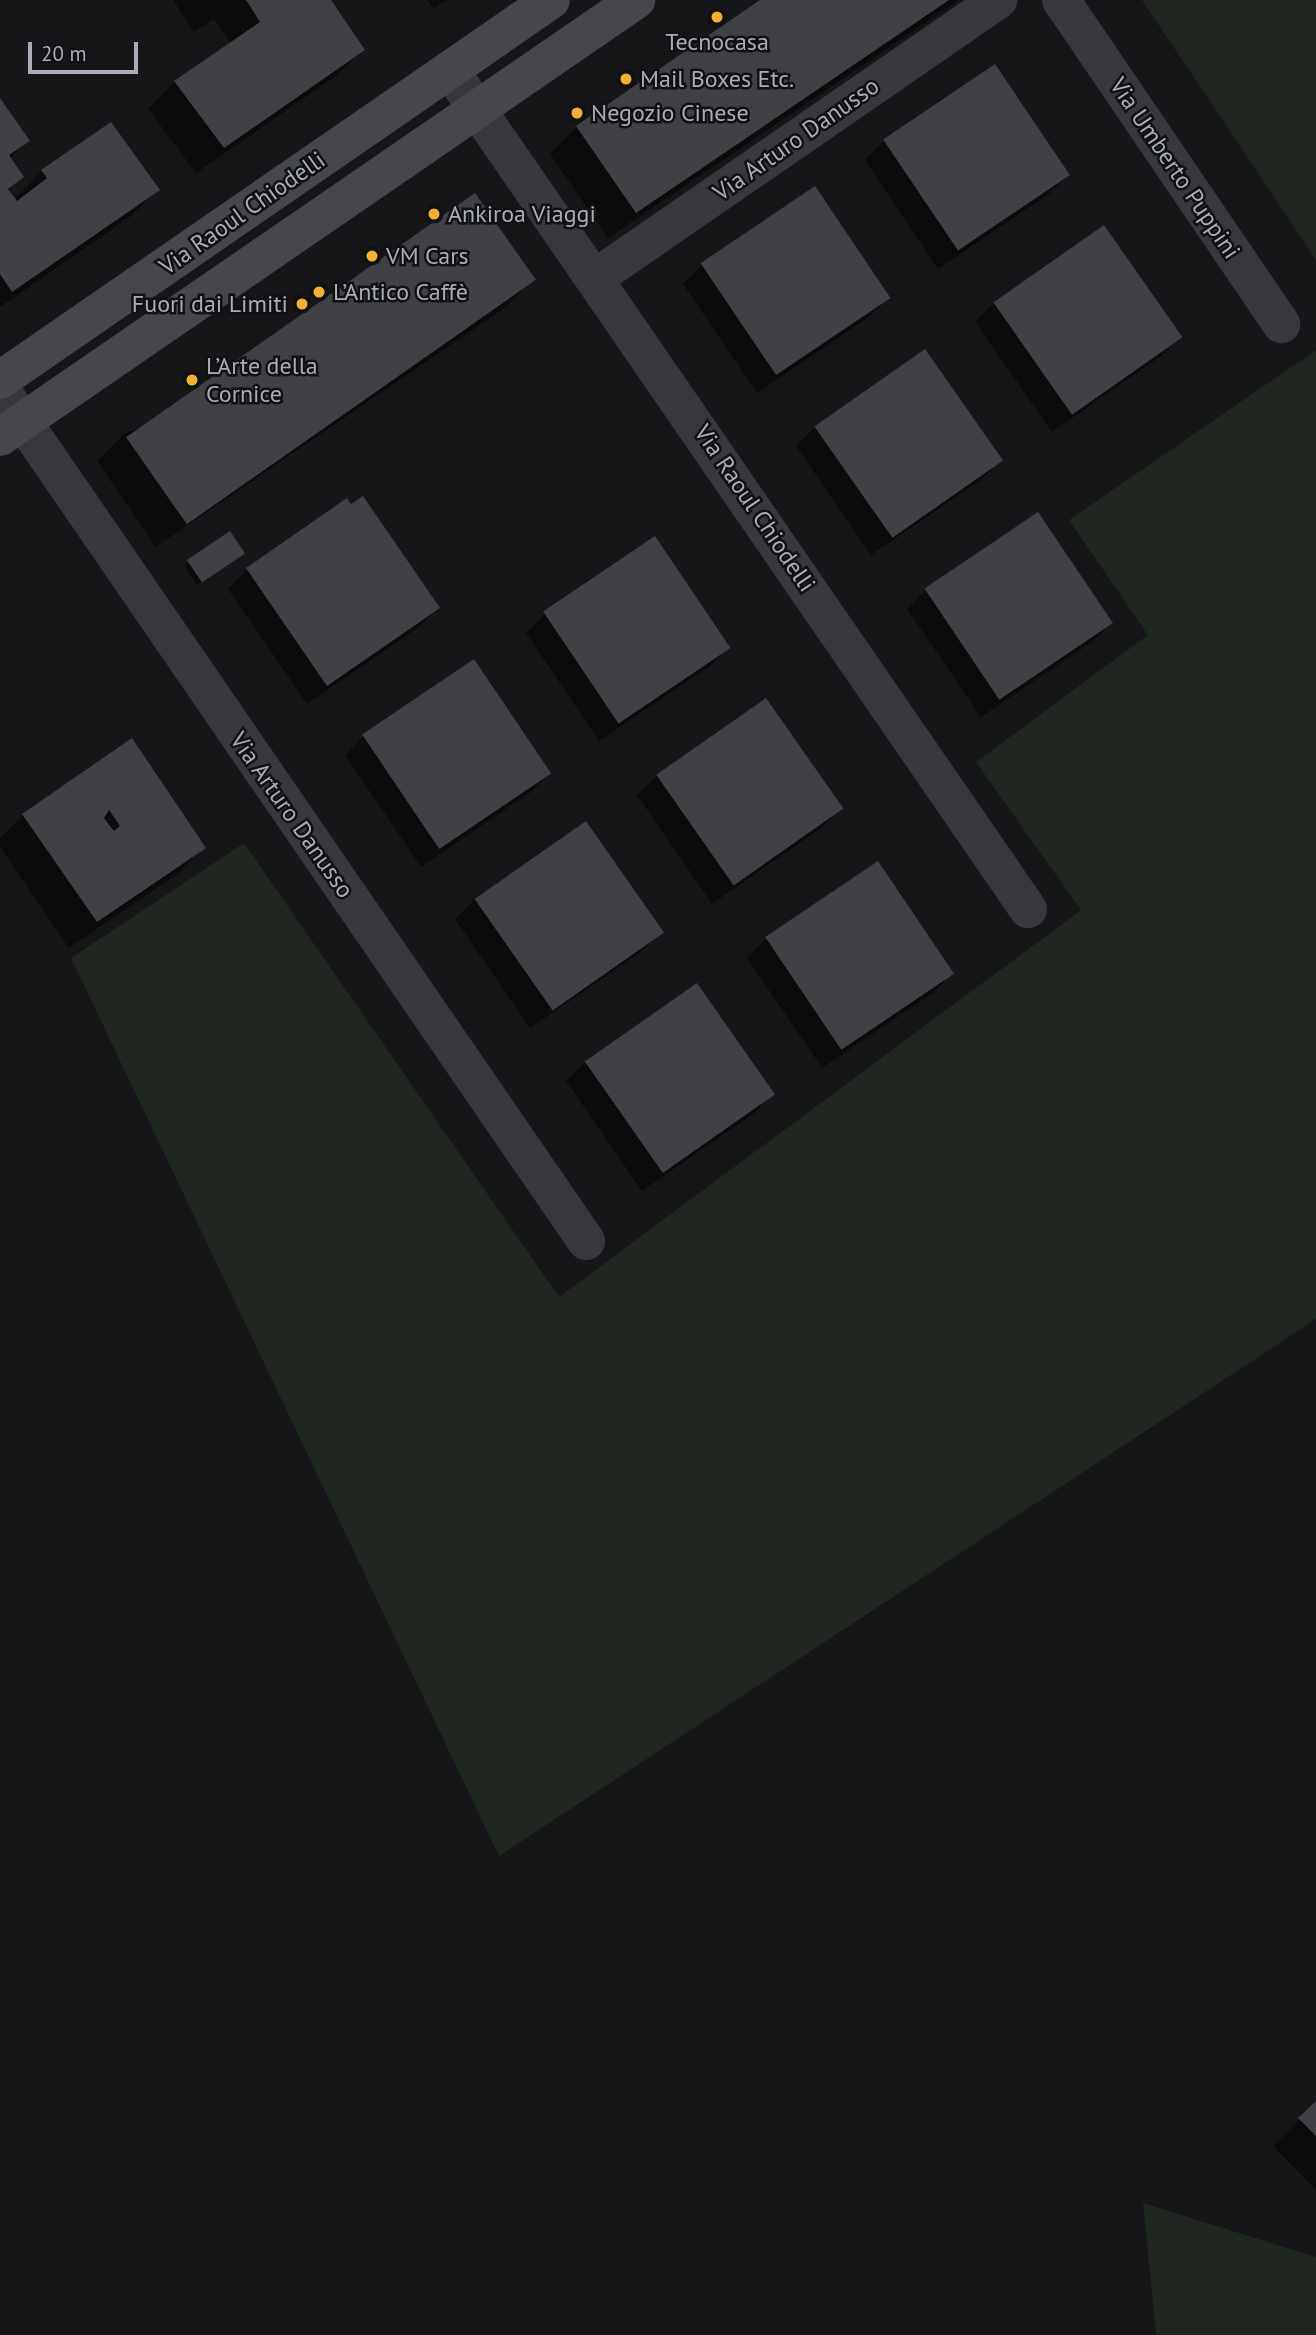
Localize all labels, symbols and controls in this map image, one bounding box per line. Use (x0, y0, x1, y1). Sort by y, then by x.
marker: Tecnocasa (709, 9, 725, 25)
scale bar (32, 28, 142, 72)
place label: Tecnocasa (665, 28, 769, 56)
text: 20 m (41, 40, 87, 67)
place label: Mail Boxes Etc. (640, 65, 794, 93)
marker: Mail Boxes Etc. (618, 71, 634, 87)
street label: Via Arturo Danusso (707, 71, 885, 207)
street label: Via Umberto Puppini (1104, 72, 1246, 264)
place label: Negozio Cinese (591, 99, 749, 127)
marker: Negozio Cinese (569, 105, 585, 121)
street label: Via Raoul Chiodelli (154, 145, 330, 281)
place label: Ankiroa Viaggi (448, 200, 597, 228)
marker: Ankiroa Viaggi (426, 206, 442, 222)
place label: VM Cars (386, 242, 468, 270)
marker: VM Cars (364, 248, 380, 264)
place label: L’Antico Caffè (333, 278, 468, 306)
marker: L’Antico Caffè (311, 284, 327, 300)
place label: Fuori dai Limiti (132, 290, 288, 318)
marker: Fuori dai Limiti (294, 296, 310, 312)
place label: L’Arte della Cornice (206, 352, 318, 408)
marker: L’Arte della Cornice (184, 372, 200, 388)
street label: Via Raoul Chiodelli (688, 419, 822, 597)
street label: Via Arturo Danusso (224, 726, 360, 904)

